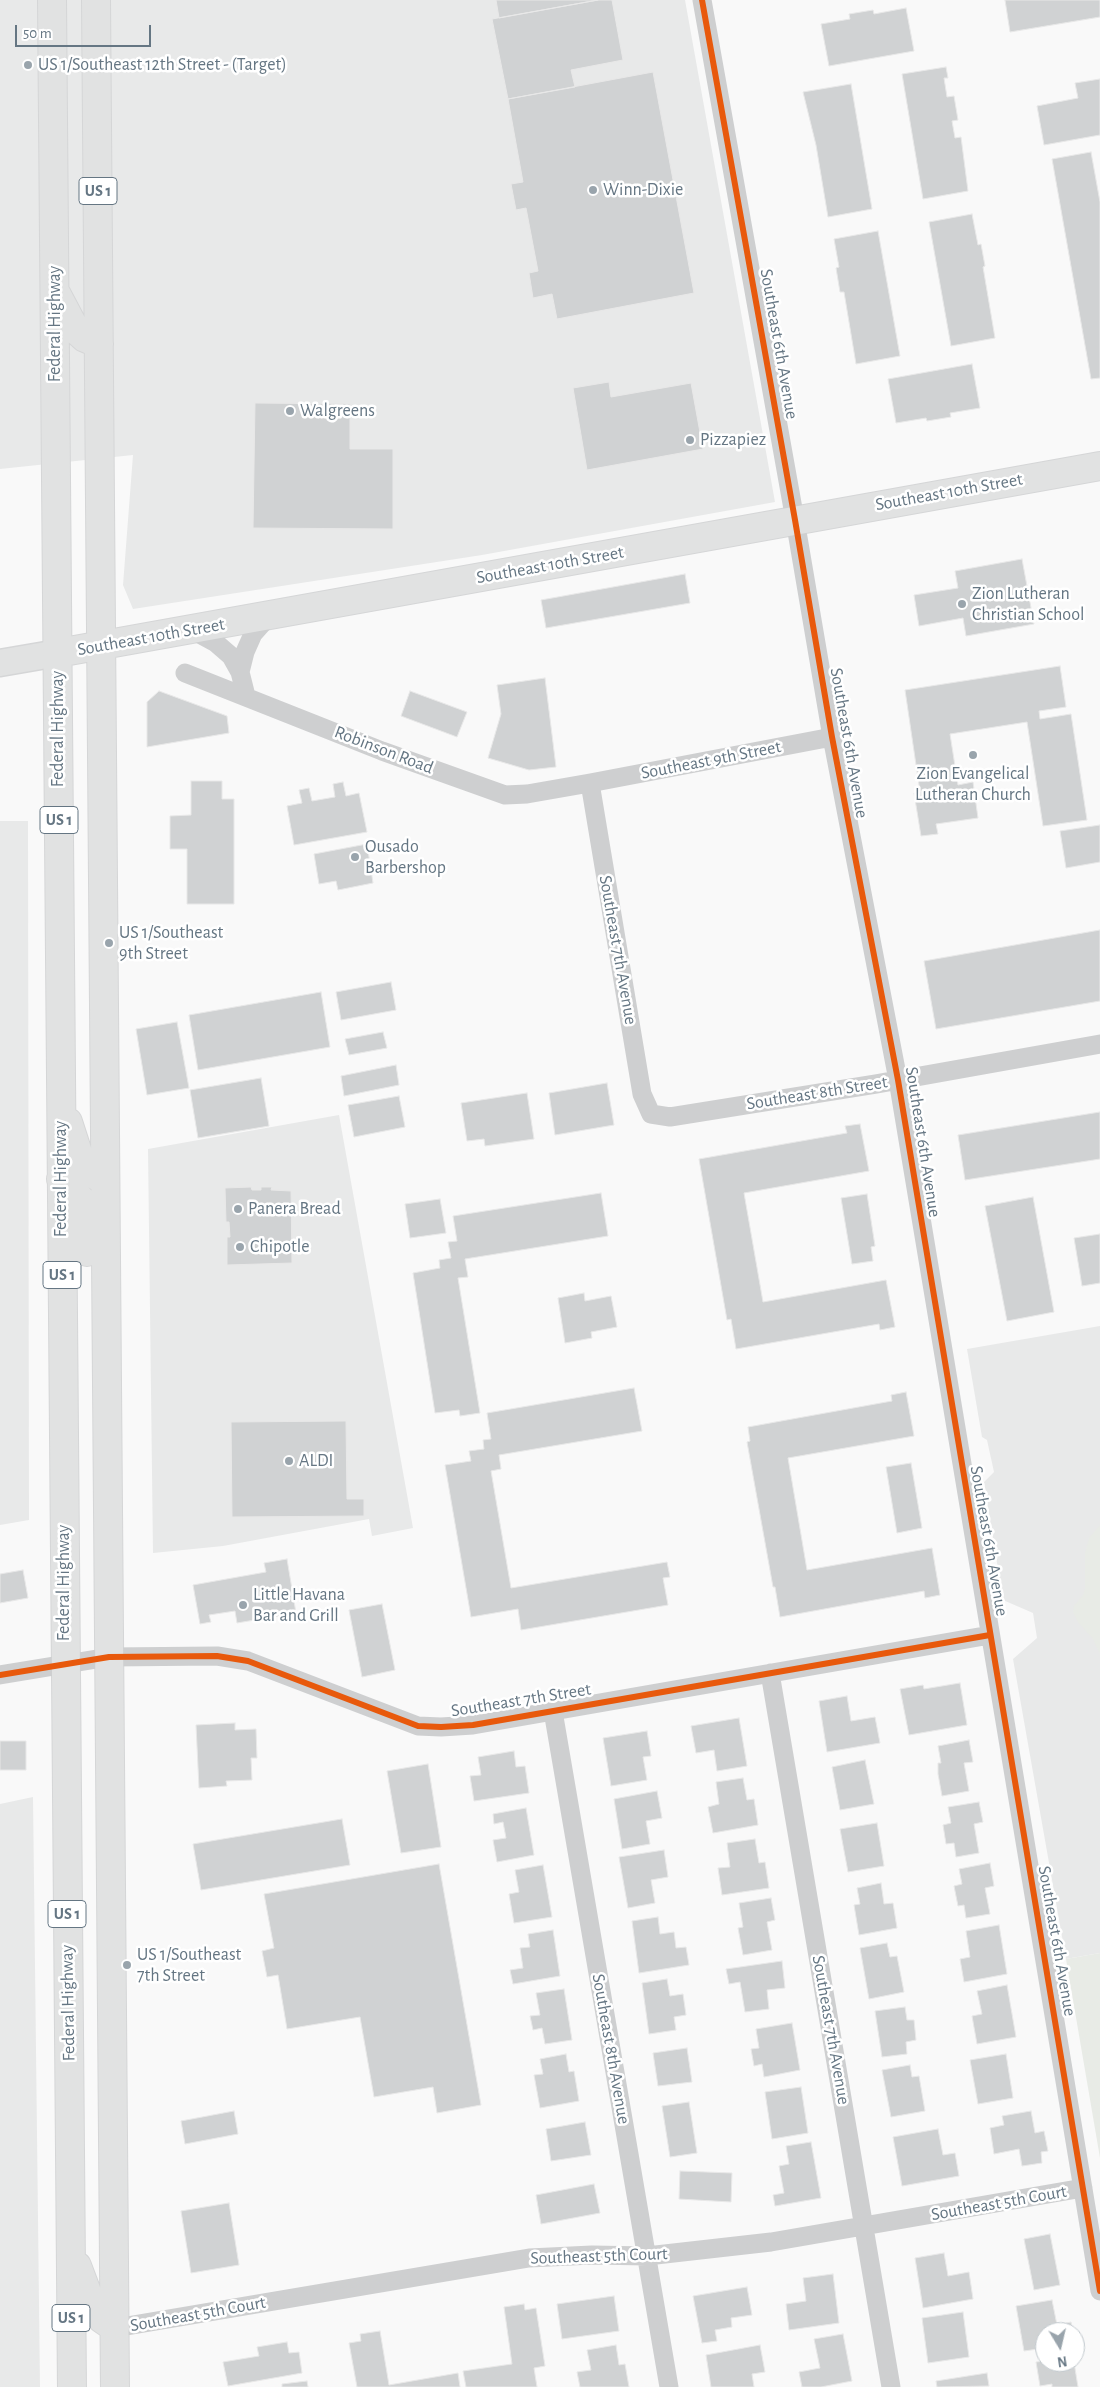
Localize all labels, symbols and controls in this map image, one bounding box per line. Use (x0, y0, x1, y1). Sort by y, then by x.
scale bar (18, 15, 154, 47)
text: 50 m (23, 26, 52, 41)
place label: US 1/Southeast 12th Street - (Target) (38, 54, 287, 76)
marker: US 1/Southeast 12th Street - (Target) (22, 59, 34, 71)
road number: US 1 (79, 178, 117, 205)
place label: Winn-Dixie (603, 179, 683, 201)
marker: Winn-Dixie (587, 184, 599, 196)
street label: Federal Highway (44, 266, 66, 382)
street label: Southeast 6th Avenue (755, 267, 803, 421)
place label: Walgreens (300, 400, 375, 422)
marker: Walgreens (284, 405, 296, 417)
place label: Pizzapiez (700, 429, 766, 451)
marker: Pizzapiez (684, 434, 696, 446)
street label: Southeast 10th Street (874, 468, 1024, 516)
street label: Southeast 10th Street (475, 541, 625, 589)
place label: Zion Lutheran Christian School (972, 583, 1084, 626)
marker: Zion Lutheran Christian School (956, 598, 968, 610)
street label: Southeast 10th Street (76, 613, 226, 661)
street label: Southeast 6th Avenue (825, 666, 873, 820)
street label: Federal Highway (47, 671, 69, 787)
street label: Robinson Road (331, 721, 437, 779)
street label: Southeast 9th Street (639, 736, 783, 784)
marker: Zion Evangelical Lutheran Church (967, 749, 979, 761)
place label: Zion Evangelical Lutheran Church (915, 763, 1031, 806)
road number: US 1 (40, 806, 78, 834)
place label: Ousado Barbershop (365, 836, 446, 879)
marker: Ousado Barbershop (349, 851, 361, 863)
street label: Southeast 7th Avenue (594, 874, 642, 1026)
place label: US 1/Southeast 9th Street (119, 922, 223, 964)
marker: US 1/Southeast 9th Street (103, 937, 115, 949)
street label: Southeast 6th Avenue (900, 1065, 946, 1219)
street label: Southeast 8th Street (745, 1071, 889, 1115)
street label: Federal Highway (50, 1121, 72, 1237)
place label: Panera Bread (248, 1198, 341, 1220)
marker: Panera Bread (232, 1203, 244, 1215)
place label: Chipotle (250, 1236, 310, 1258)
marker: Chipotle (234, 1241, 246, 1253)
road number: US 1 (43, 1262, 81, 1288)
place label: ALDI (299, 1450, 333, 1472)
marker: ALDI (283, 1455, 295, 1467)
street label: Southeast 6th Avenue (965, 1464, 1013, 1618)
street label: Federal Highway (53, 1525, 75, 1641)
place label: Little Havana Bar and Grill (253, 1584, 345, 1626)
marker: Little Havana Bar and Grill (237, 1599, 249, 1611)
street label: Southeast 7th Street (450, 1678, 592, 1722)
street label: Southeast 6th Avenue (1033, 1864, 1081, 2018)
road number: US 1 (48, 1900, 86, 1928)
place label: US 1/Southeast 7th Street (137, 1944, 241, 1986)
street label: Federal Highway (56, 1945, 80, 2061)
street label: Southeast 7th Avenue (807, 1954, 855, 2106)
marker: US 1/Southeast 7th Street (121, 1959, 133, 1971)
street label: Southeast 8th Avenue (587, 1972, 635, 2126)
street label: Southeast 5th Court (930, 2180, 1068, 2226)
street label: Southeast 5th Court (530, 2243, 668, 2269)
street label: Southeast 5th Court (129, 2291, 267, 2337)
road number: US 1 (52, 2304, 90, 2332)
north arrow (1035, 2322, 1085, 2372)
text: N (1056, 2353, 1068, 2369)

